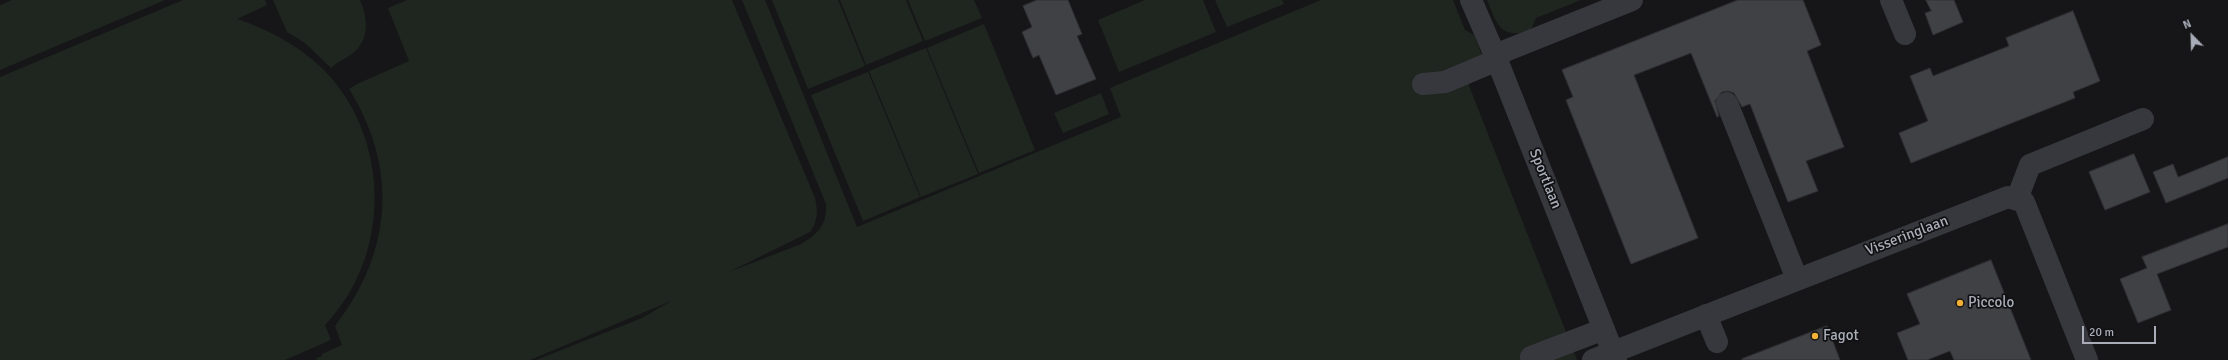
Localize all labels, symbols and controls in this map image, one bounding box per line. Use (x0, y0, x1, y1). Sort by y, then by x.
north arrow (2172, 16, 2212, 56)
text: N (2181, 17, 2193, 32)
street label: Sportlaan (1525, 146, 1565, 212)
street label: Visseringlaan (1863, 212, 1951, 260)
place label: Piccolo (1968, 294, 2014, 312)
marker: Piccolo (1955, 298, 1965, 308)
scale bar (2084, 318, 2158, 344)
text: 20 m (2089, 325, 2114, 340)
place label: Fagot (1823, 327, 1859, 345)
marker: Fagot (1810, 331, 1820, 341)

